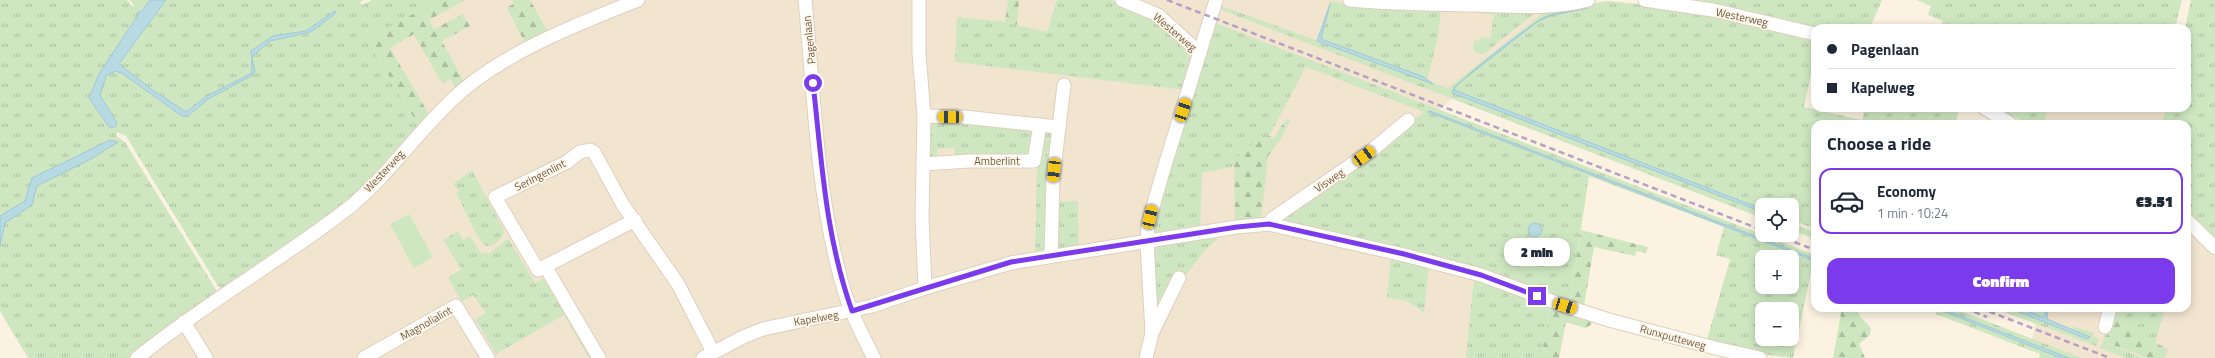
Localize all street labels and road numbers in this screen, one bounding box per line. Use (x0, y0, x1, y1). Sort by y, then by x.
street label: Westerweg (1714, 4, 1770, 30)
street label: Westerweg (1150, 9, 1201, 55)
street label: Pagenlaan (798, 15, 819, 65)
street label: Westerweg (360, 146, 408, 196)
street label: Amberlint (974, 153, 1020, 169)
street label: Seringenlint (512, 155, 568, 195)
street label: Visweg (1311, 164, 1348, 196)
street label: Magnolialint (397, 302, 455, 344)
street label: Kapelweg (792, 306, 840, 330)
street label: Runxputteweg (1638, 320, 1708, 354)

